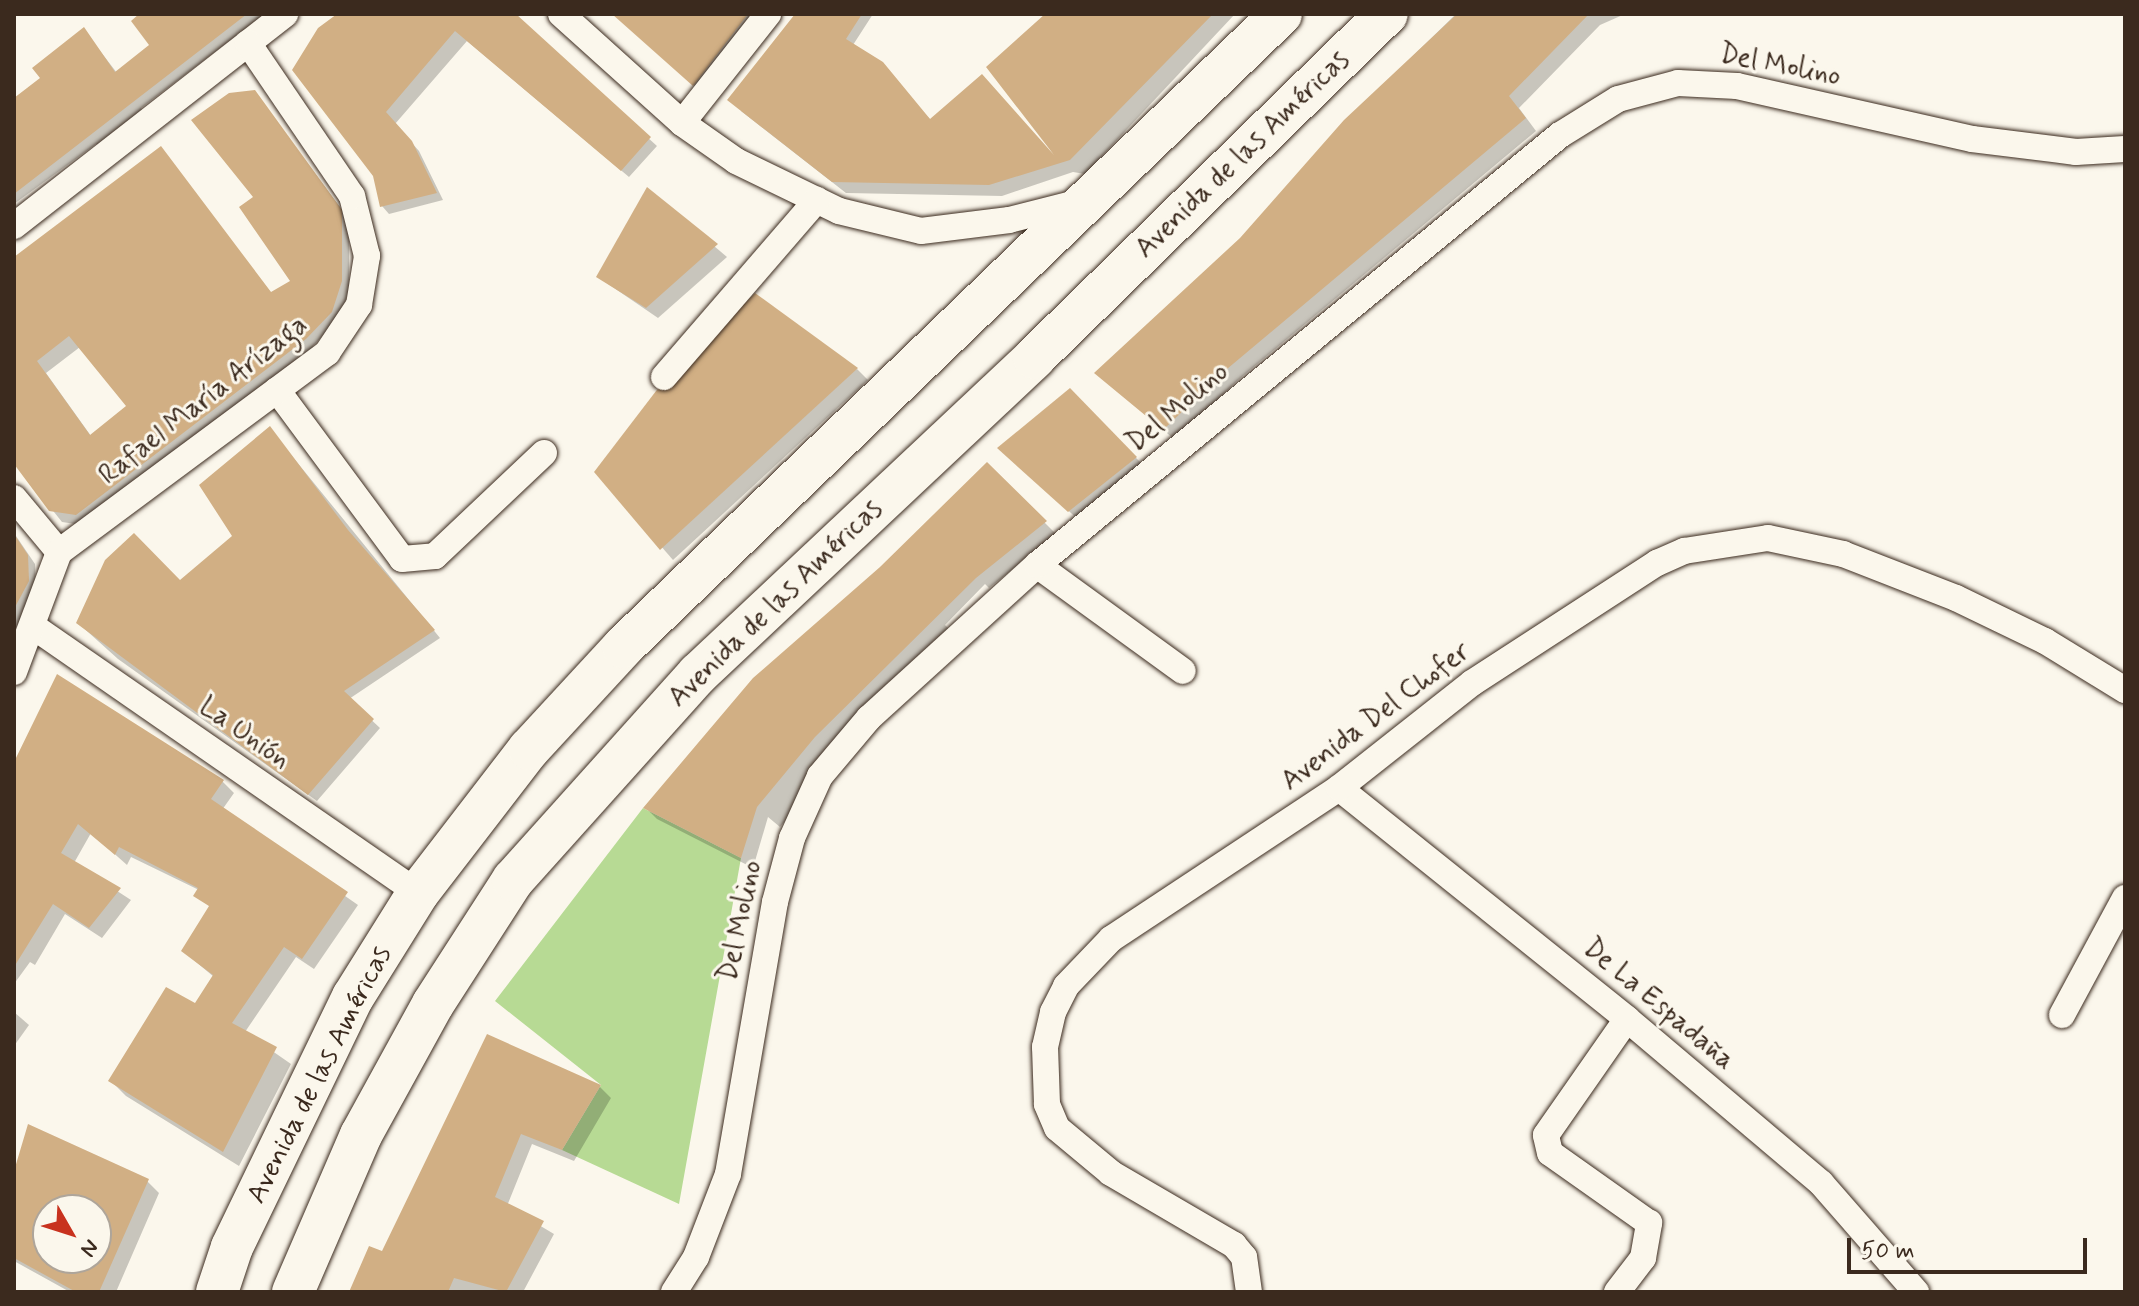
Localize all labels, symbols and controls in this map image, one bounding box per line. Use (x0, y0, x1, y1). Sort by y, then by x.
street label: Del Molino (1715, 38, 1845, 94)
street label: Avenida de las Américas (1129, 44, 1357, 266)
street label: Rafael María Arízaga (93, 309, 315, 493)
street label: Del Molino (1119, 355, 1237, 461)
street label: Avenida de las Américas (662, 493, 890, 715)
street label: Avenida Del Chofer (1274, 635, 1478, 799)
street label: La Unión (192, 690, 296, 778)
street label: Del Molino (712, 856, 770, 986)
street label: De La Espadaña (1574, 930, 1742, 1080)
street label: Avenida de las Américas (240, 940, 400, 1210)
north arrow (32, 1194, 112, 1274)
scale bar (1851, 1222, 2091, 1272)
text: N (74, 1233, 105, 1262)
text: 50 m (1861, 1236, 1915, 1267)

